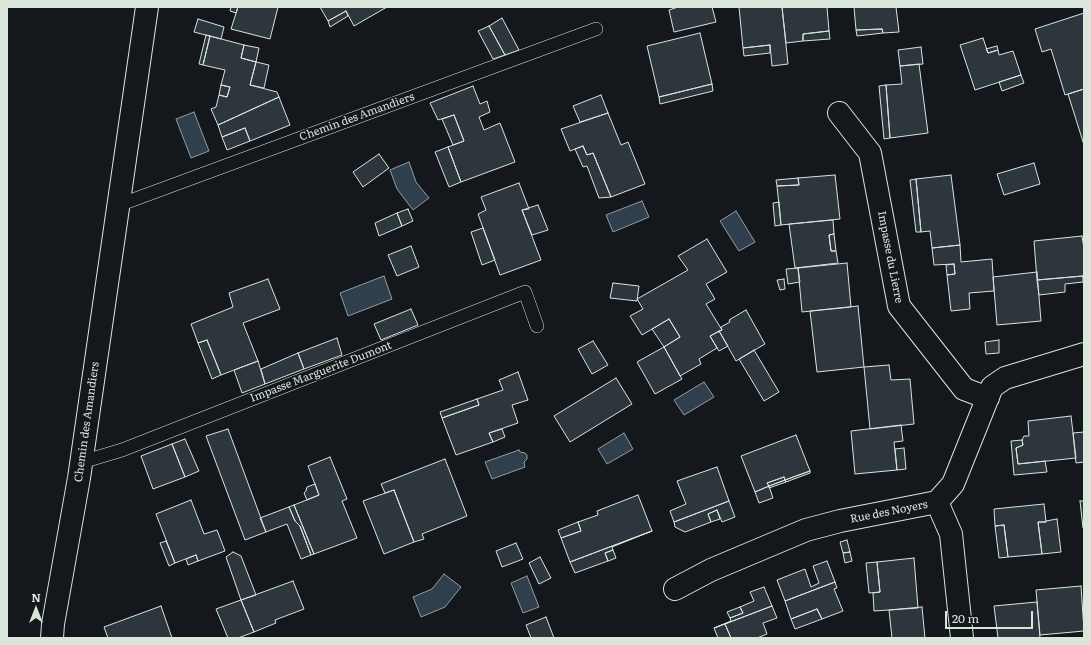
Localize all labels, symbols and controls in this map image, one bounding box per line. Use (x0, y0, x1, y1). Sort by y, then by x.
street label: Chemin des Amandiers (298, 90, 416, 144)
street label: Impasse du Lierre (875, 210, 905, 304)
street label: Impasse Marguerite Dumont (248, 339, 394, 405)
street label: Chemin des Amandiers (72, 361, 102, 483)
street label: Rue des Noyers (849, 498, 929, 526)
north arrow (16, 589, 56, 629)
text: N (31, 589, 41, 605)
scale bar (947, 603, 1035, 629)
text: 20 m (952, 609, 979, 627)

